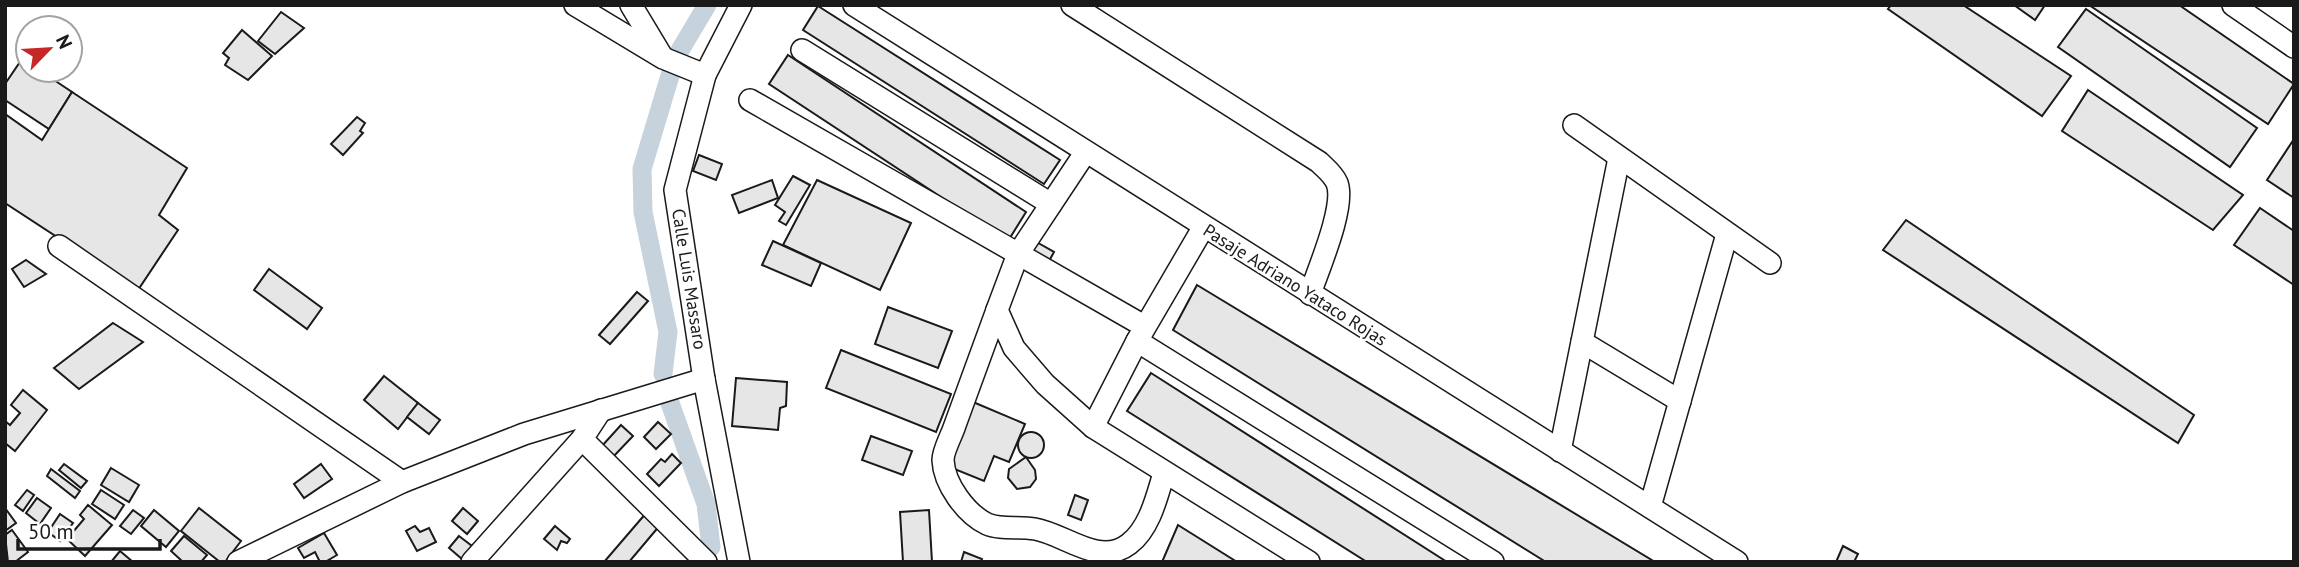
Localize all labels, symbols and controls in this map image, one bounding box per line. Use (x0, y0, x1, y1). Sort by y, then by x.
north arrow (14, 14, 84, 84)
text: N (51, 31, 78, 53)
street label: Calle Luis Massaro (667, 207, 712, 351)
street label: Pasaje Adriano Yataco Rojas (1199, 219, 1391, 351)
scale bar (18, 508, 159, 552)
text: 50 m (28, 518, 74, 545)

